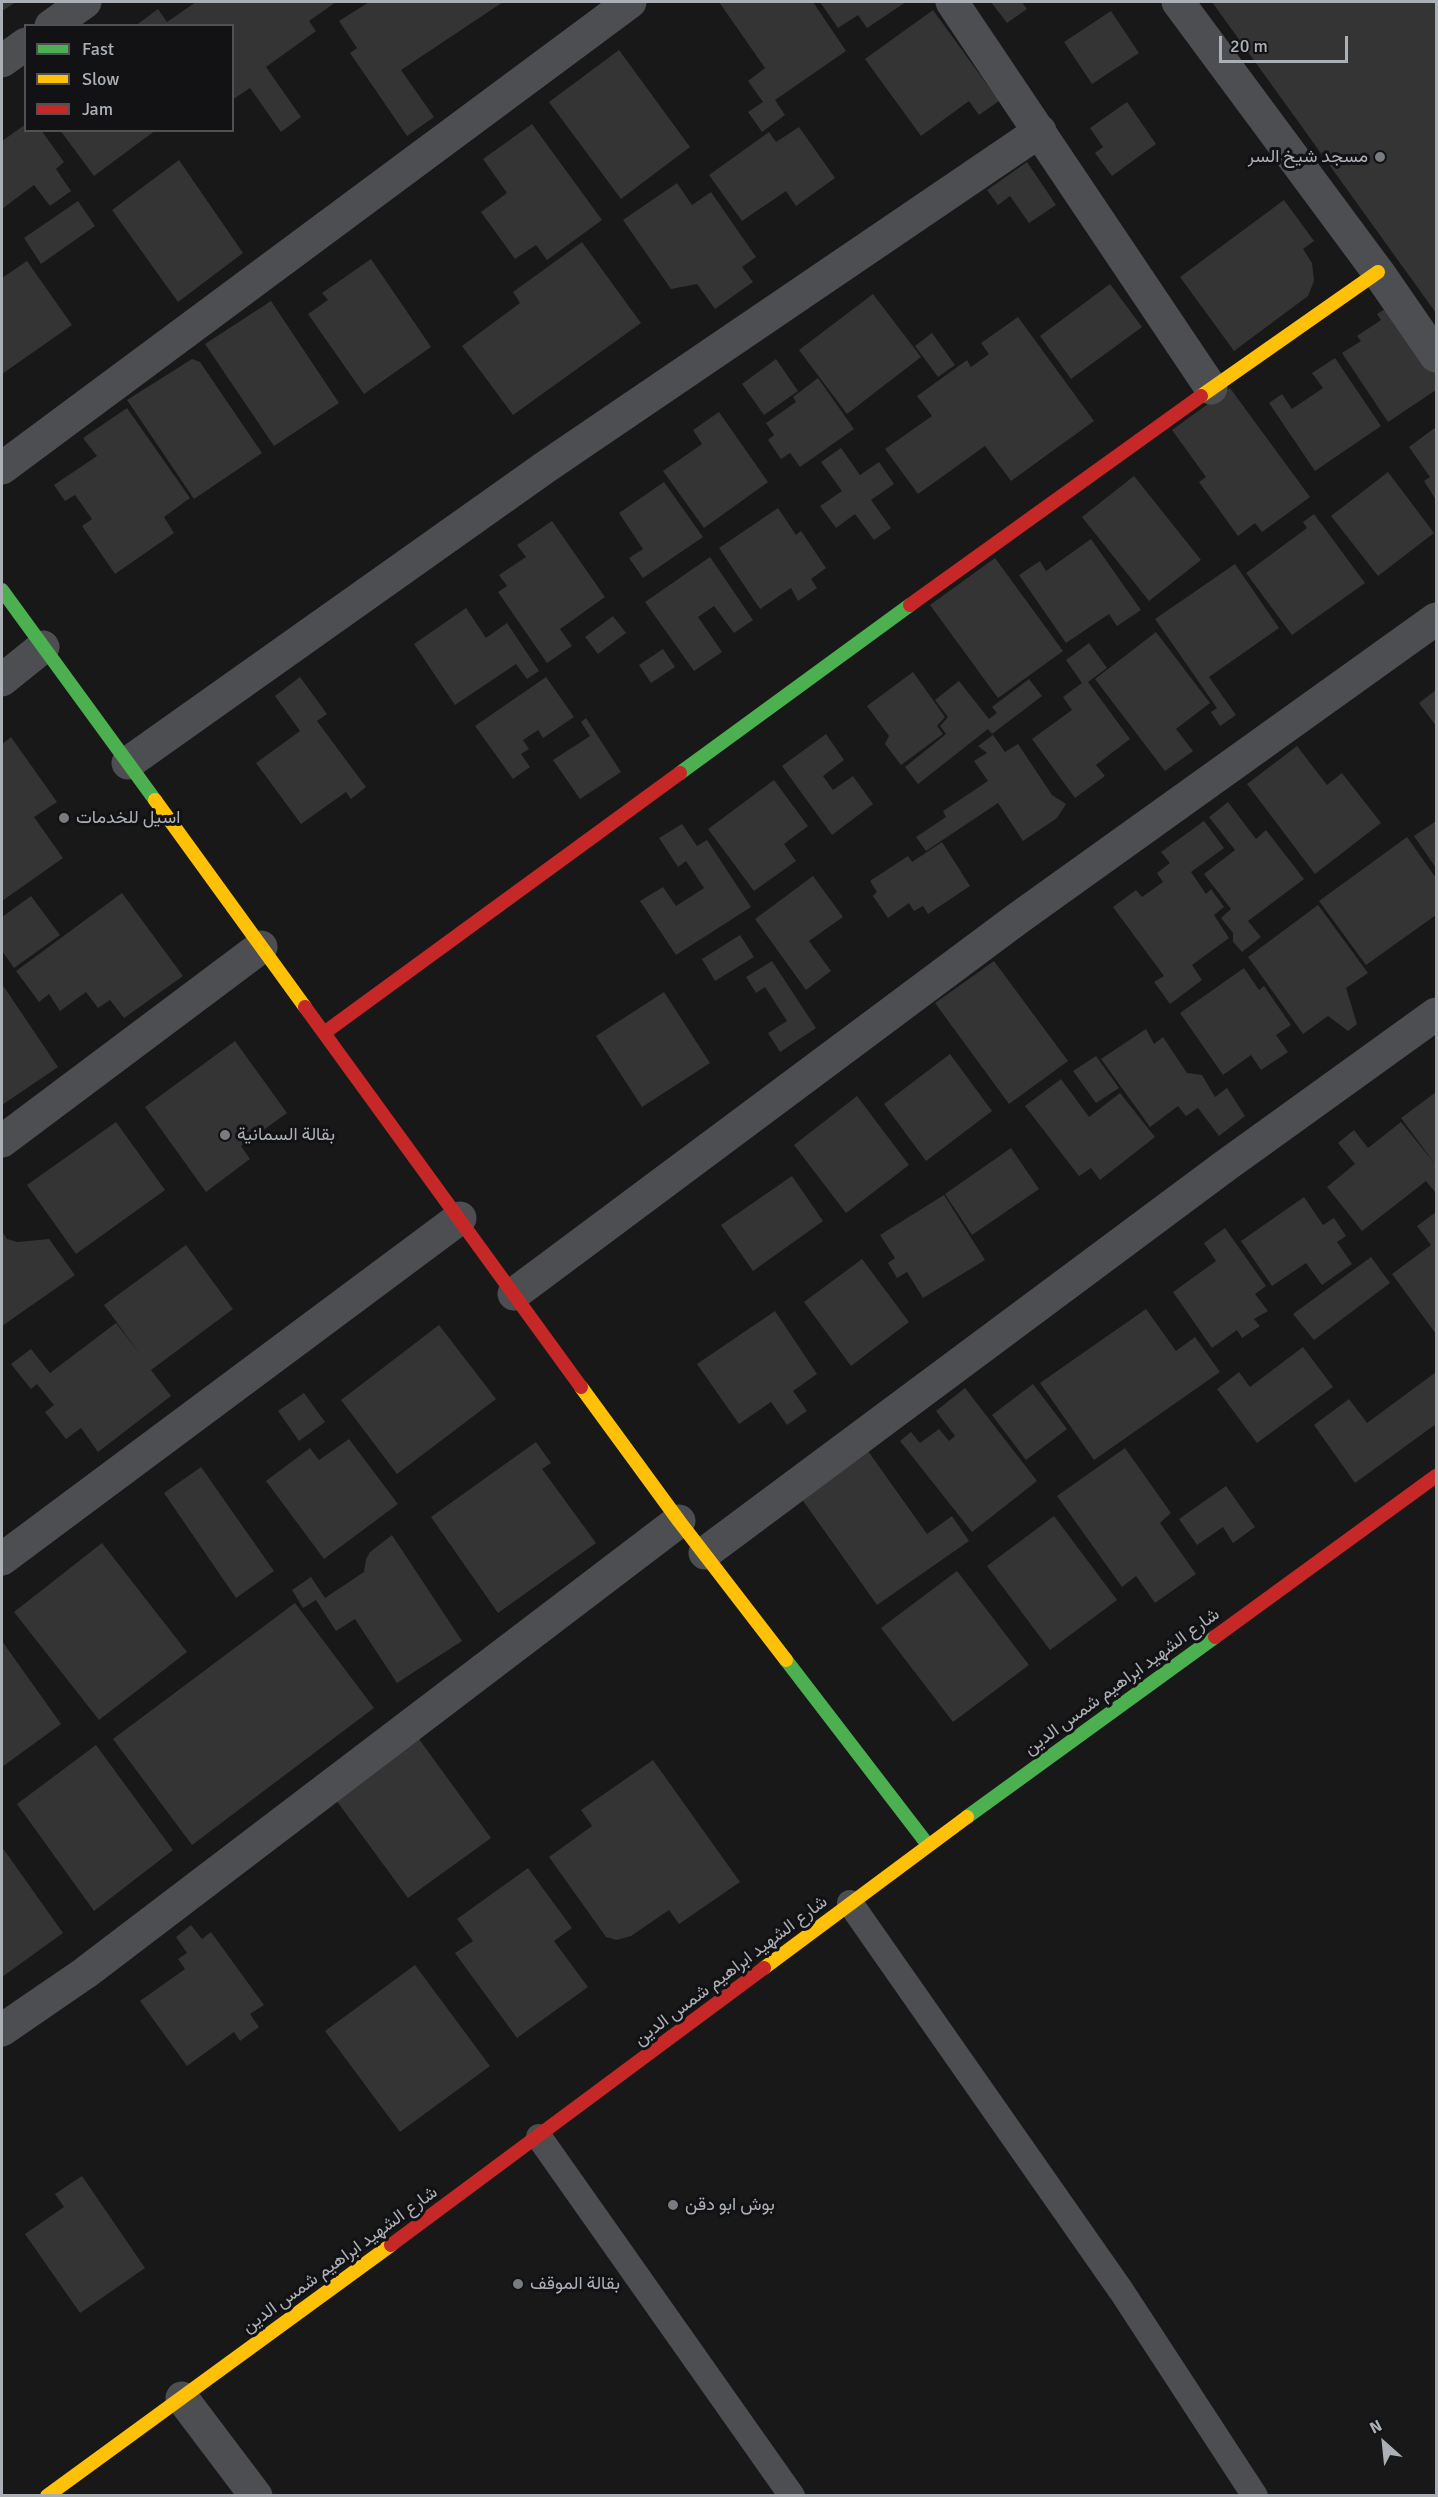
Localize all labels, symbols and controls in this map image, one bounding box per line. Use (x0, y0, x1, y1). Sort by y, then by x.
legend (24, 24, 234, 132)
scale bar (1222, 24, 1351, 62)
text: 20 m (1230, 35, 1268, 57)
text: Fast (82, 38, 114, 60)
text: Slow (82, 68, 119, 90)
text: Jam (82, 98, 113, 120)
place label: مسجد شيخ السر (1248, 146, 1368, 168)
marker: مسجد شيخ السر (1373, 150, 1387, 164)
place label: اسيل للخدمات (76, 807, 180, 829)
marker: اسيل للخدمات (57, 811, 71, 825)
place label: بقالة السمانية (237, 1124, 335, 1146)
marker: بقالة السمانية (218, 1128, 232, 1142)
street label: شارع الشهيد ابراهيم شمس الدين (1020, 1604, 1224, 1760)
street label: شارع الشهيد ابراهيم شمس الدين (630, 1891, 832, 2051)
street label: شارع الشهيد ابراهيم شمس الدين (238, 2182, 442, 2338)
place label: بوش ابو دقن (685, 2194, 775, 2216)
marker: بوش ابو دقن (666, 2198, 680, 2212)
place label: بقالة الموقف (530, 2273, 620, 2295)
marker: بقالة الموقف (511, 2277, 525, 2291)
north arrow (1354, 2413, 1414, 2473)
text: N (1366, 2416, 1385, 2438)

